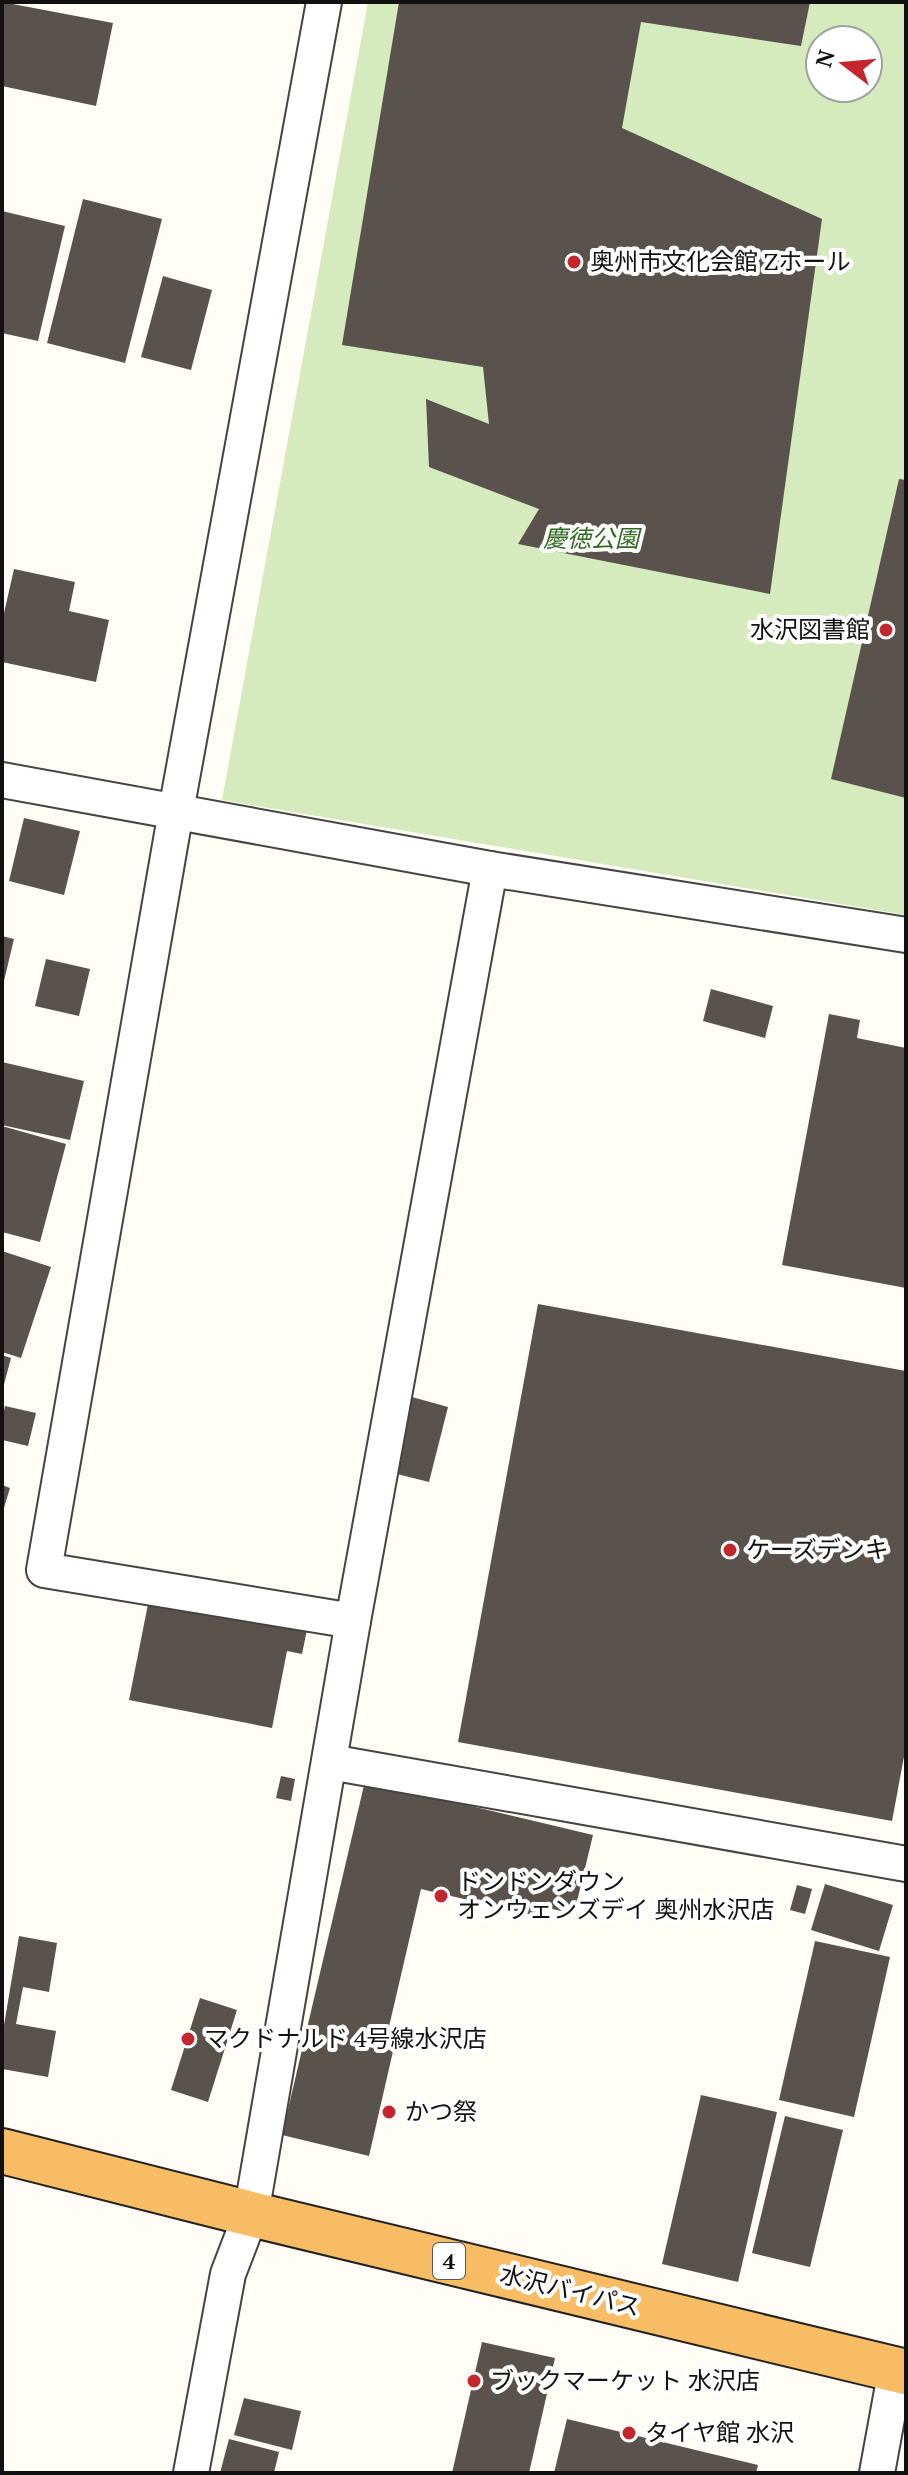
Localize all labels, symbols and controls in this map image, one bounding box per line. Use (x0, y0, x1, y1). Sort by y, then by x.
north arrow (804, 24, 884, 104)
text: N (808, 46, 841, 70)
place label: 奥州市文化会館 Zホール (590, 245, 850, 277)
marker: 奥州市文化会館 Zホール (565, 253, 583, 271)
park label: 慶徳公園 (543, 522, 642, 554)
place label: 水沢図書館 (750, 613, 870, 645)
marker: 水沢図書館 (877, 621, 895, 639)
place label: ケーズデンキ (746, 1533, 889, 1565)
marker: ケーズデンキ (721, 1541, 739, 1559)
place label: ドンドンダウン オンウェンズデイ 奥州水沢店 (457, 1865, 774, 1925)
marker: ドンドンダウン オンウェンズデイ 奥州水沢店 (432, 1887, 450, 1905)
place label: マクドナルド 4号線水沢店 (204, 2022, 487, 2054)
marker: マクドナルド 4号線水沢店 (179, 2030, 197, 2048)
place label: かつ祭 (405, 2095, 477, 2127)
marker: かつ祭 (380, 2103, 398, 2121)
road number: 4 (433, 2243, 465, 2279)
street label: 水沢バイパス (497, 2257, 644, 2323)
place label: ブックマーケット 水沢店 (490, 2364, 760, 2396)
marker: ブックマーケット 水沢店 (465, 2372, 483, 2390)
place label: タイヤ館 水沢 (645, 2416, 794, 2448)
marker: タイヤ館 水沢 (620, 2424, 638, 2442)

